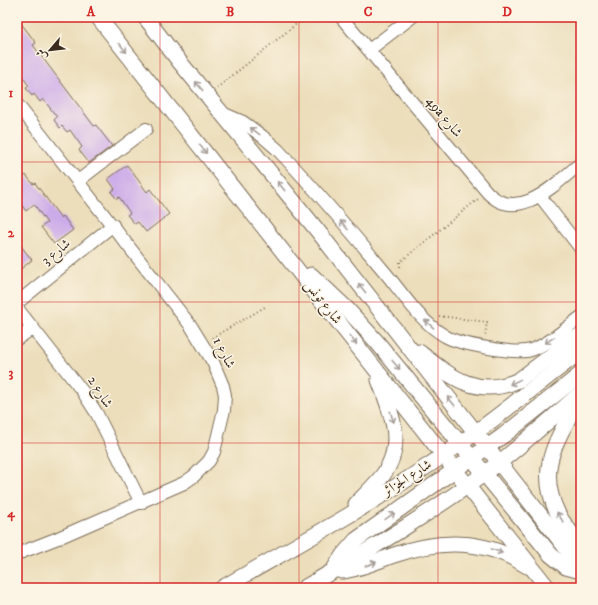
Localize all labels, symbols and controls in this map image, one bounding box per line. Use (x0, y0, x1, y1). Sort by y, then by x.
text: A (86, 4, 96, 20)
text: B (226, 4, 234, 20)
text: C (364, 4, 373, 20)
text: D (502, 4, 512, 20)
north arrow (30, 30, 70, 70)
one-way arrow (118, 42, 127, 53)
text: ش (33, 46, 51, 62)
one-way arrow (194, 80, 203, 91)
text: 1 (9, 85, 14, 101)
street label: 49a شارع (420, 93, 466, 143)
one-way arrow (250, 127, 261, 135)
one-way arrow (199, 144, 208, 155)
one-way arrow (277, 181, 286, 192)
one-way arrow (340, 220, 349, 230)
text: 2 (8, 225, 15, 241)
street label: شارع 3 (38, 235, 76, 271)
street label: شارع تونس (299, 276, 346, 329)
one-way arrow (358, 283, 366, 294)
one-way arrow (424, 319, 434, 328)
street label: شارع 1 (207, 334, 239, 372)
one-way arrow (348, 334, 357, 345)
one-way arrow (544, 336, 555, 344)
one-way arrow (392, 359, 401, 370)
text: 3 (9, 365, 14, 381)
street label: شارع 2 (82, 373, 117, 412)
one-way arrow (510, 379, 522, 386)
one-way arrow (446, 396, 455, 407)
one-way arrow (389, 410, 396, 423)
street label: شارع الجزائر (377, 455, 436, 503)
text: 4 (6, 505, 15, 522)
one-way arrow (556, 511, 564, 523)
one-way arrow (384, 512, 395, 520)
one-way arrow (490, 548, 502, 556)
one-way arrow (364, 559, 376, 567)

